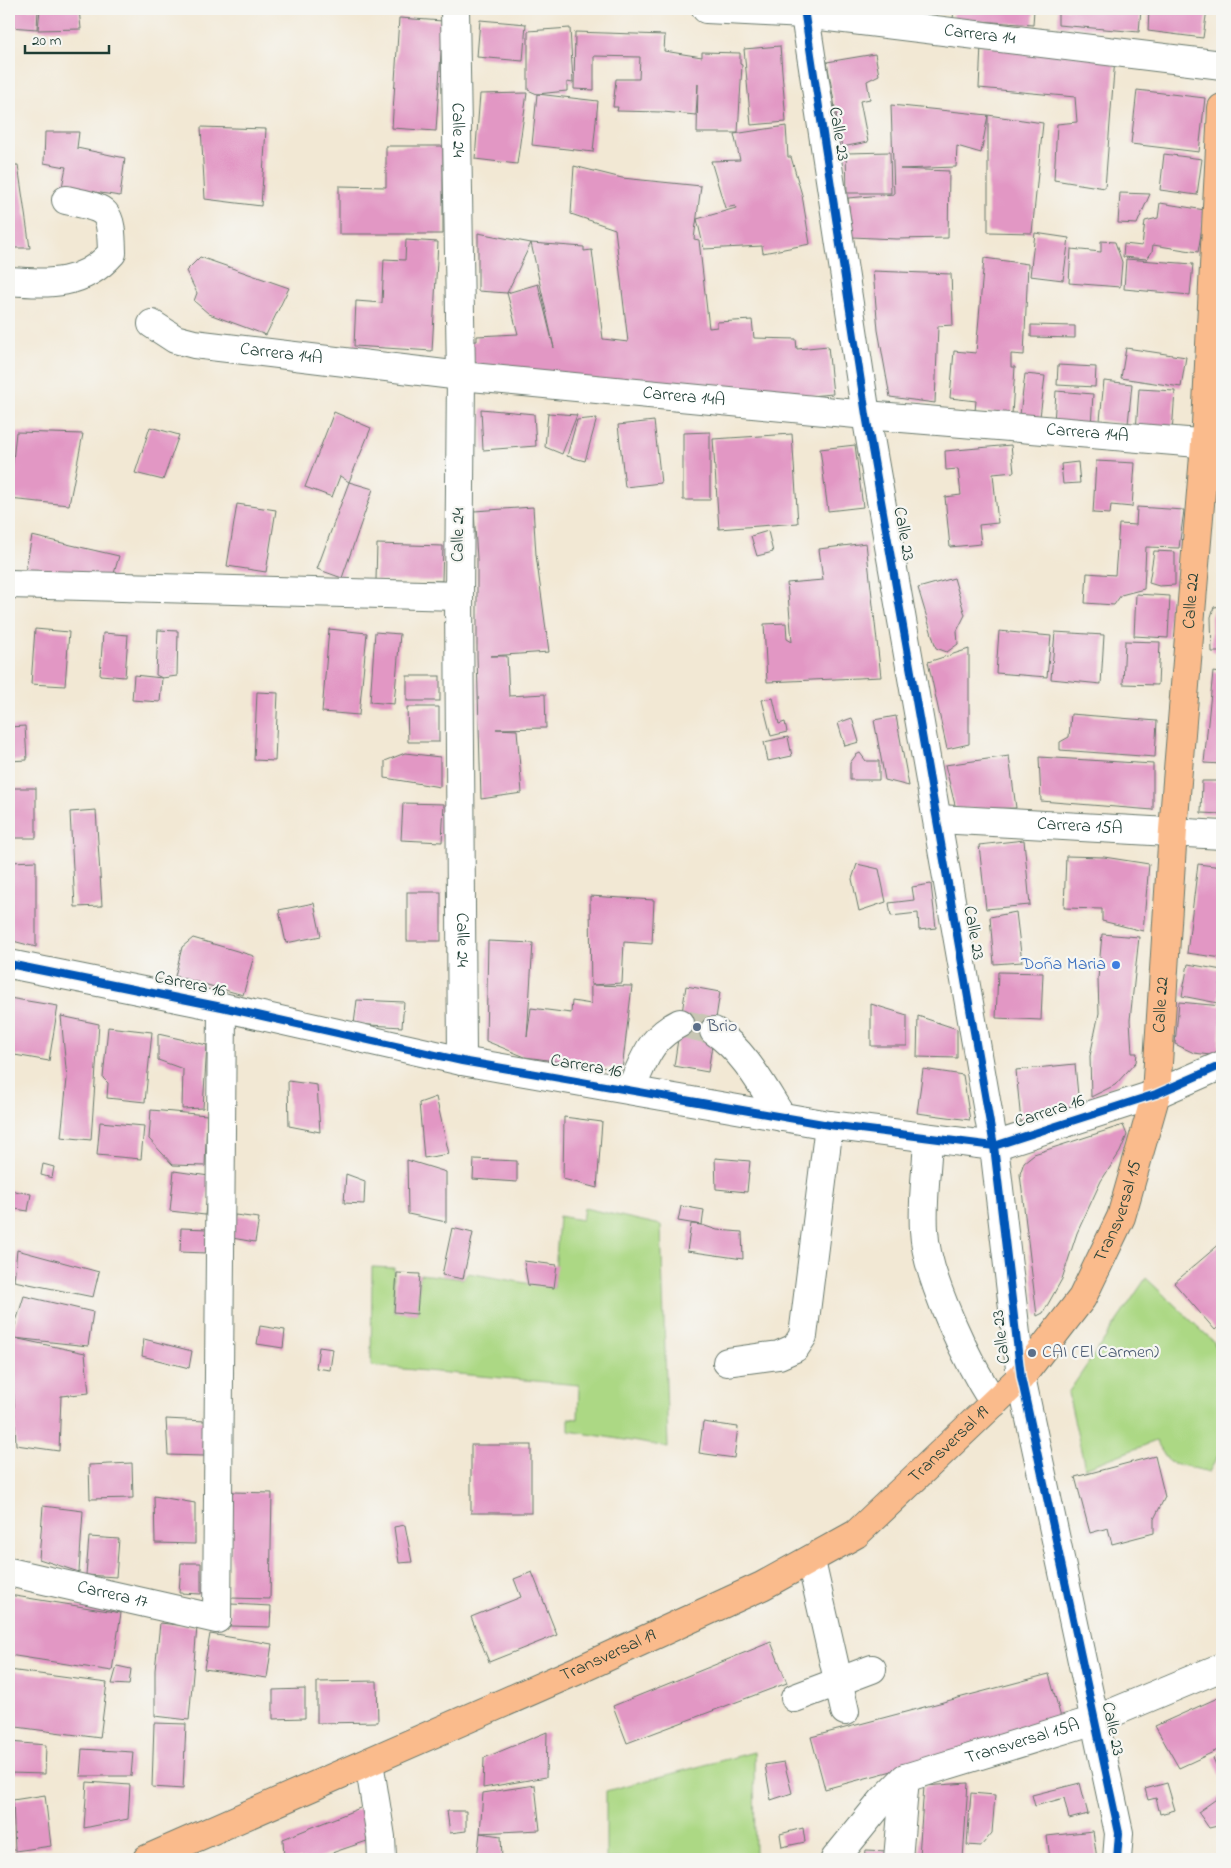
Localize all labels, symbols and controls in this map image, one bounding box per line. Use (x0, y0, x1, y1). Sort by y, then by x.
street label: Carrera 14 (942, 18, 1017, 53)
scale bar (25, 22, 109, 54)
text: 20 m (32, 30, 62, 52)
street label: Calle 24 (444, 102, 470, 158)
street label: Calle 23 (821, 105, 855, 163)
street label: Carrera 14A (239, 337, 324, 372)
street label: Carrera 14A (641, 381, 726, 414)
street label: Carrera 14A (1045, 417, 1130, 450)
street label: Calle 23 (885, 505, 921, 563)
street label: Calle 24 (446, 507, 472, 563)
street label: Calle 22 (1177, 572, 1207, 630)
street label: Carrera 15A (1036, 812, 1123, 842)
street label: Calle 23 (955, 904, 991, 962)
street label: Calle 24 (448, 913, 474, 968)
place label: Doña Maria (1020, 952, 1106, 978)
marker: Doña Maria (1110, 959, 1122, 971)
street label: Carrera 16 (152, 965, 228, 1005)
street label: Calle 22 (1147, 976, 1177, 1034)
place label: Brio (706, 1014, 737, 1040)
marker: Brio (691, 1021, 703, 1033)
street label: Carrera 16 (548, 1048, 624, 1086)
street label: Carrera 16 (1012, 1088, 1088, 1136)
street label: Transversal 15 (1088, 1158, 1149, 1267)
street label: Calle 23 (986, 1308, 1018, 1366)
place label: CAI (El Carmen) (1042, 1340, 1159, 1366)
marker: CAI (El Carmen) (1026, 1347, 1038, 1359)
street label: Transversal 19 (903, 1400, 996, 1490)
street label: Carrera 17 (74, 1575, 151, 1616)
street label: Transversal 19 (557, 1623, 661, 1689)
street label: Calle 23 (1094, 1700, 1130, 1758)
street label: Transversal 15A (962, 1712, 1083, 1772)

